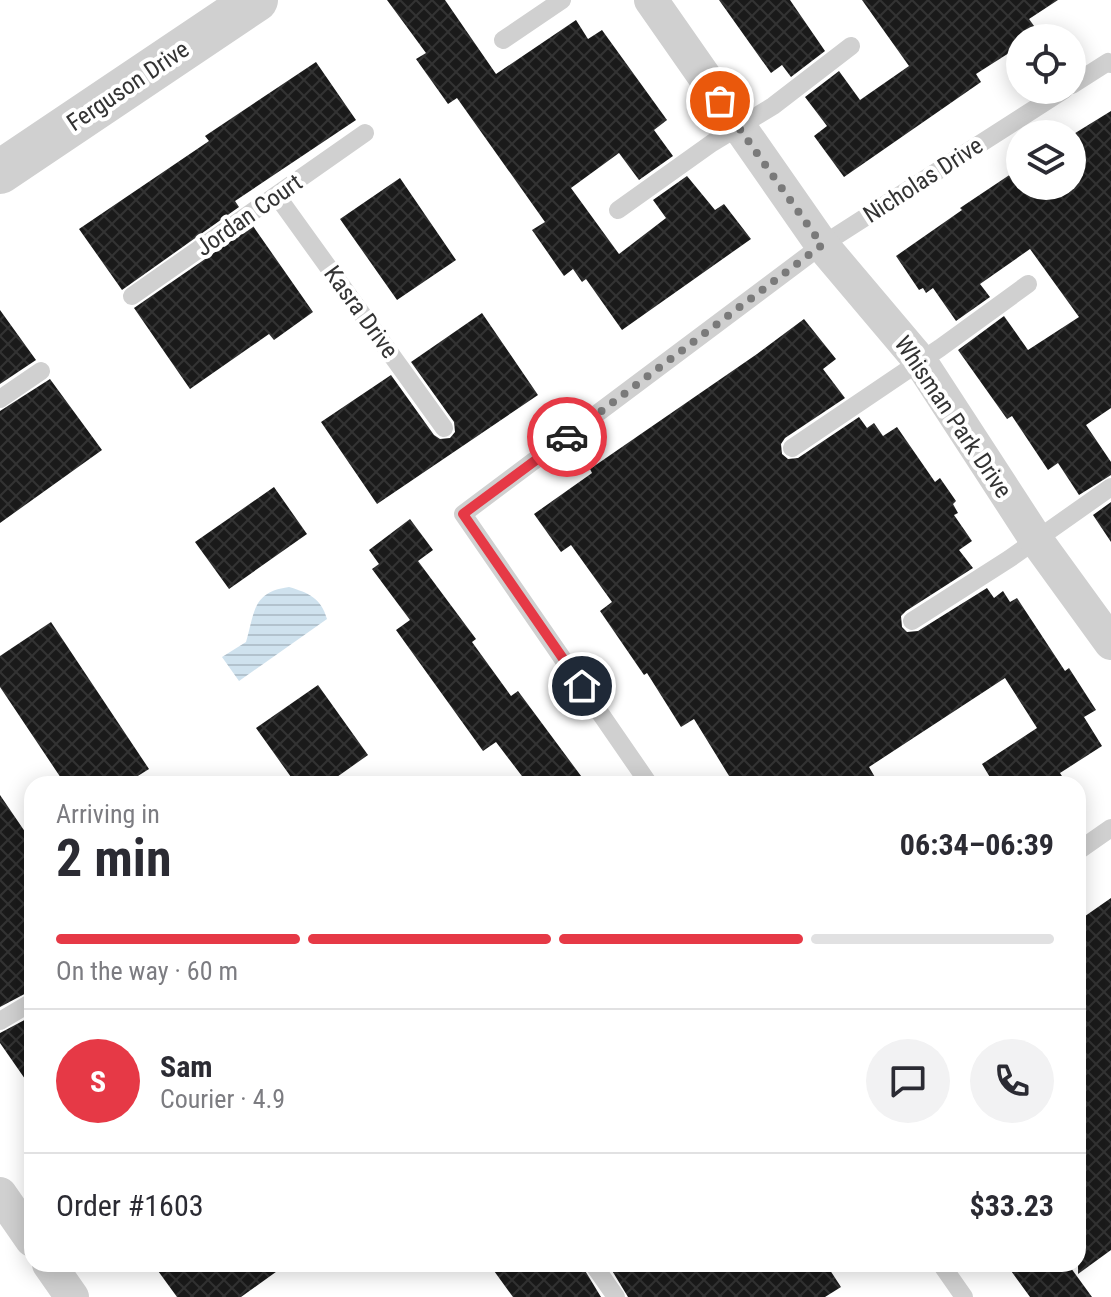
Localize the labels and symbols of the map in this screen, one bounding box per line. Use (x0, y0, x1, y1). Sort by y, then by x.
street label: Ferguson Drive (62, 35, 194, 137)
pin (686, 67, 754, 135)
street label: Nicholas Drive (858, 131, 988, 229)
street label: Jordan Court (190, 168, 308, 262)
street label: Kasra Drive (318, 260, 404, 364)
street label: Whisman Park Drive (888, 331, 1018, 503)
courier (527, 397, 607, 477)
pin (548, 652, 616, 720)

